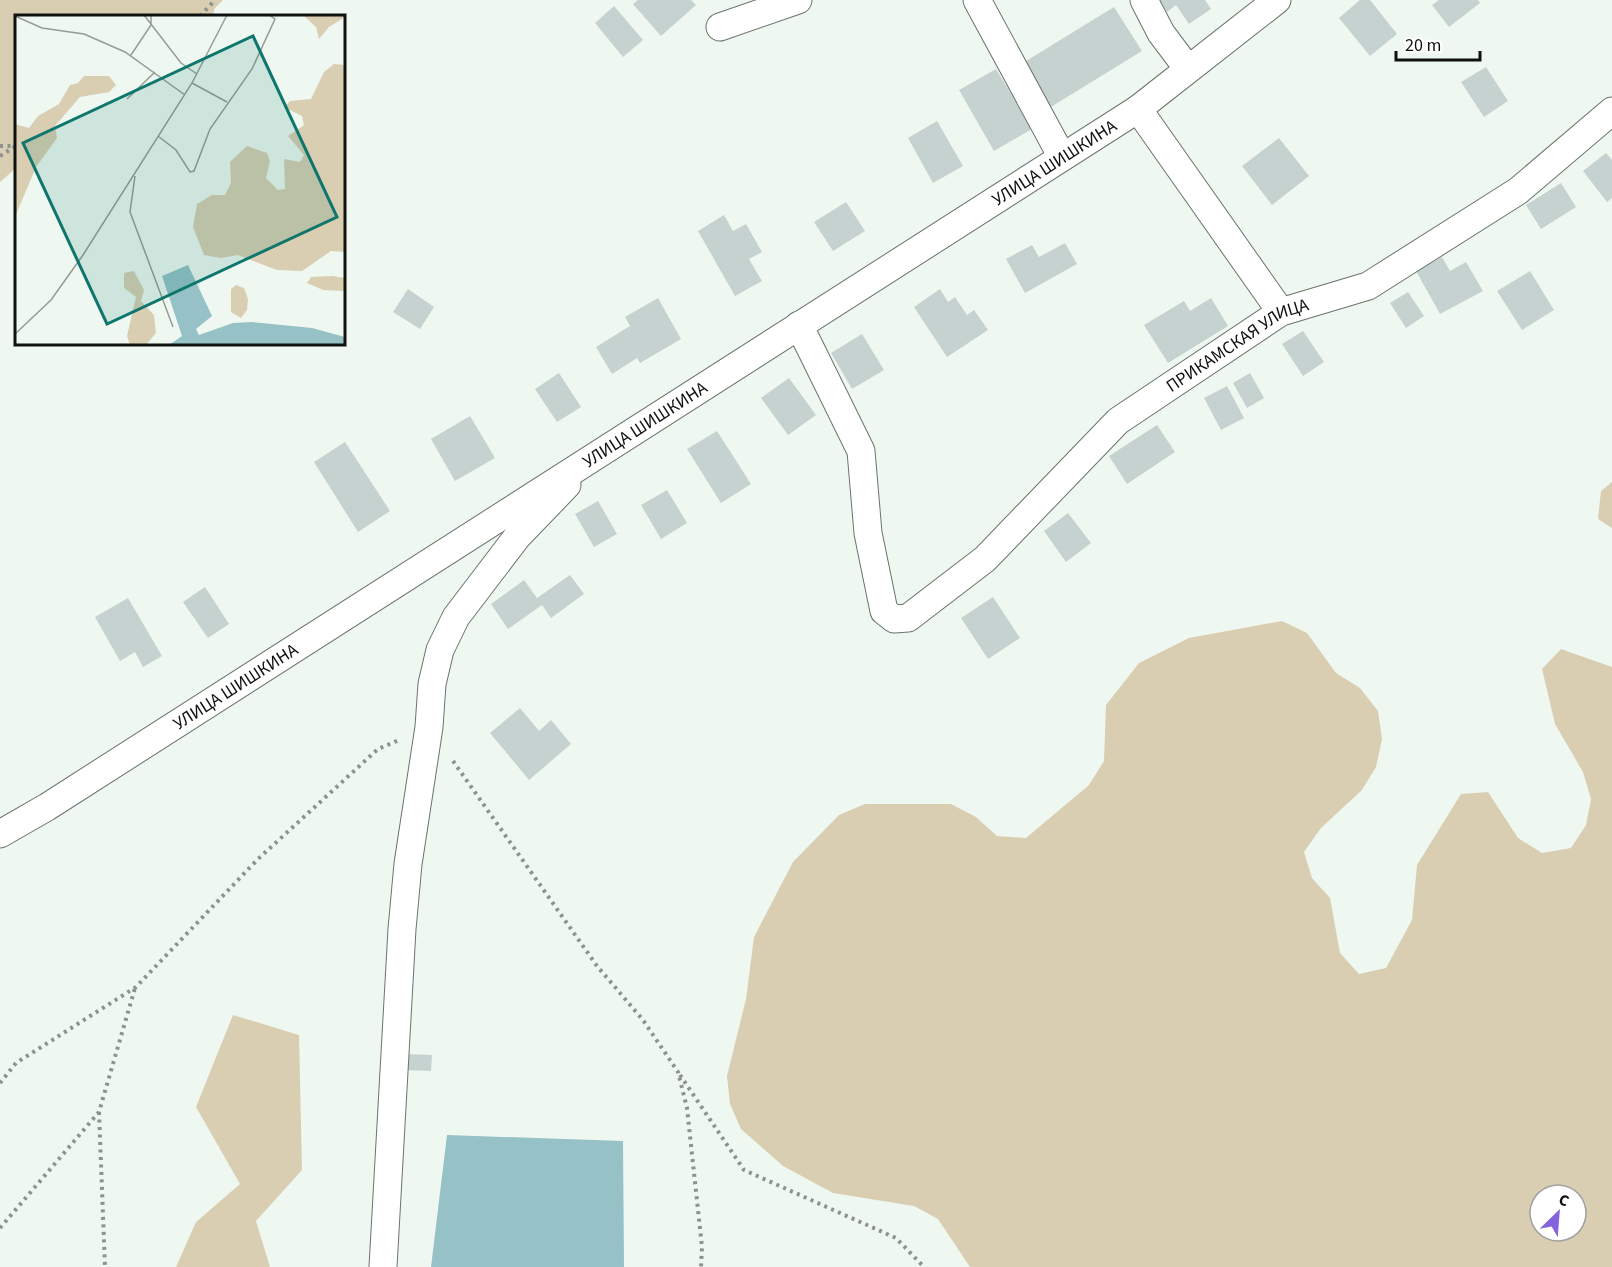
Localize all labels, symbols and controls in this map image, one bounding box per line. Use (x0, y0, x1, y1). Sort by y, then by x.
inset map (15, 15, 345, 345)
scale bar (1396, 24, 1480, 62)
text: 20 m (1405, 33, 1441, 58)
street label: УЛИЦА ШИШКИНА (987, 113, 1122, 212)
street label: ПРИКАМСКАЯ УЛИЦА (1161, 292, 1312, 398)
street label: УЛИЦА ШИШКИНА (578, 375, 712, 474)
street label: УЛИЦА ШИШКИНА (168, 637, 303, 736)
north arrow (1528, 1183, 1588, 1243)
text: С (1555, 1188, 1573, 1212)

